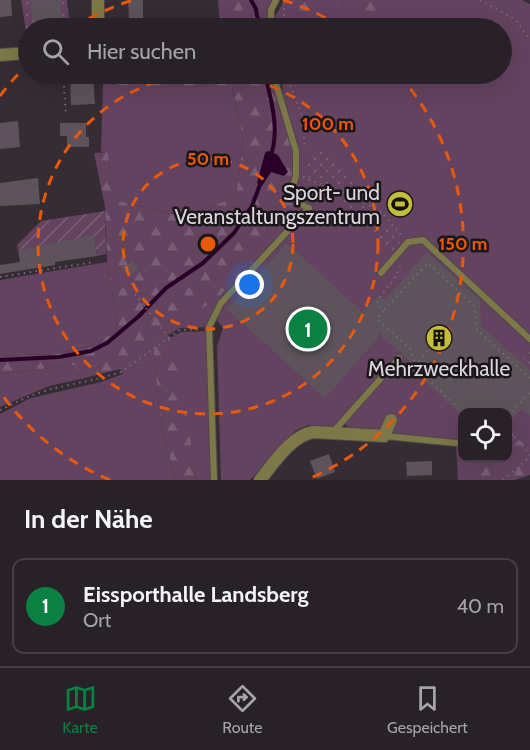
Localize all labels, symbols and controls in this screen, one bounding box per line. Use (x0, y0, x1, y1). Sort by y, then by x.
search box (18, 18, 512, 84)
icon: search (39, 35, 72, 68)
text: Hier suchen (87, 38, 196, 65)
text: 100 m (302, 113, 354, 135)
text: 50 m (187, 148, 229, 170)
place label: Sport- und Veranstaltungszentrum (175, 180, 380, 229)
sports icon: Sport- und Veranstaltungszentrum (385, 189, 415, 219)
text: 150 m (439, 233, 487, 255)
centre of rings (198, 234, 218, 254)
your location (235, 270, 264, 299)
pin: 1 (288, 306, 328, 352)
building icon: Mehrzweckhalle (424, 323, 454, 353)
place label: Mehrzweckhalle (368, 356, 510, 381)
map controls (458, 408, 512, 462)
button: locate (458, 408, 512, 462)
text: In der Nähe (24, 503, 153, 535)
text: Eissporthalle Landsberg (83, 581, 308, 608)
text: 1 (42, 594, 49, 618)
text: 40 m (456, 594, 504, 618)
text: Ort (83, 608, 111, 632)
tab: Karte (62, 682, 98, 737)
tab: Route (222, 682, 262, 737)
tab: Gespeichert (387, 682, 468, 737)

